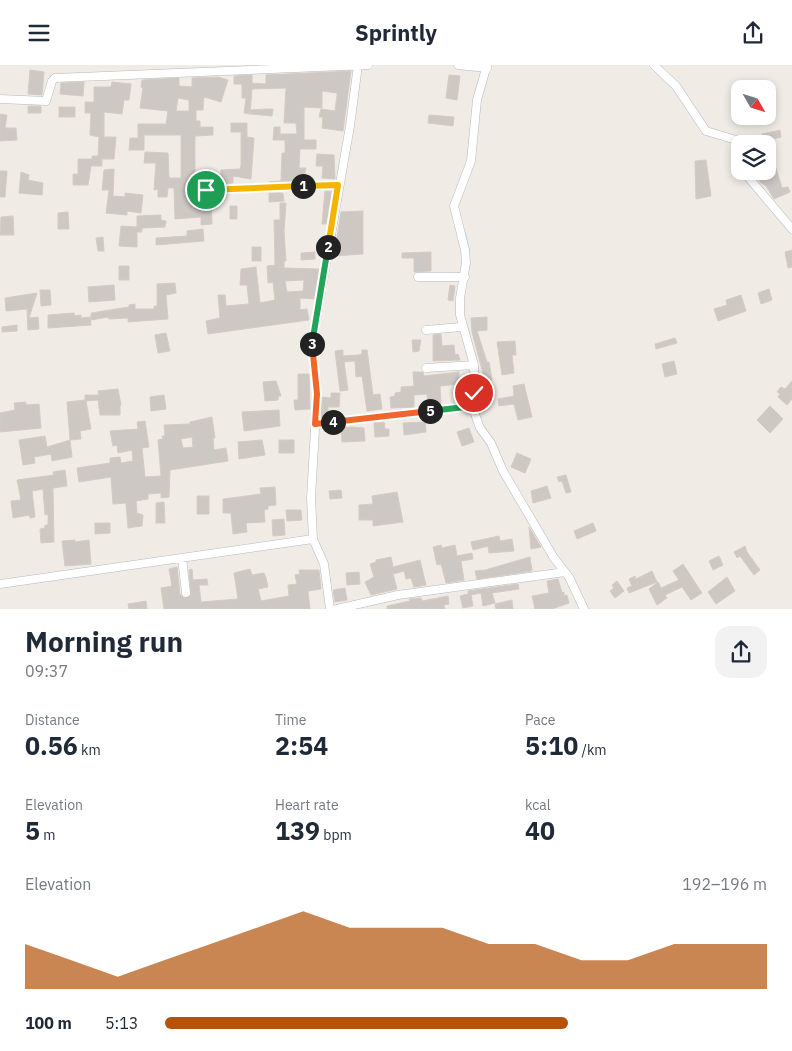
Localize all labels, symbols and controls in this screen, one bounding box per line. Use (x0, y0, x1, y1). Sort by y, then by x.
text: Sprintly (355, 18, 437, 47)
icon: menu (25, 19, 53, 47)
icon: share (739, 19, 767, 47)
north arrow (731, 80, 776, 125)
map controls (731, 80, 776, 180)
button: layers (731, 135, 776, 180)
pin (185, 169, 227, 211)
pin: 1 (290, 173, 316, 199)
icon: arrive (192, 176, 220, 204)
text: 1 (299, 177, 308, 195)
pin: 2 (316, 235, 340, 259)
text: 2 (324, 238, 333, 256)
pin: 3 (300, 331, 324, 357)
text: 3 (308, 335, 317, 353)
pin (453, 372, 495, 414)
icon: check (460, 379, 488, 407)
pin: 5 (418, 399, 442, 423)
text: 5 (426, 402, 435, 420)
pin: 4 (320, 409, 346, 435)
text: 4 (329, 413, 338, 431)
text: Morning run (25, 623, 183, 660)
button: share (715, 626, 767, 678)
text: 09:37 (25, 661, 68, 681)
text: Distance (25, 711, 80, 729)
text: Time (275, 711, 306, 729)
text: Pace (525, 711, 555, 729)
text: 0.56 (25, 729, 78, 762)
text: 2:54 (275, 729, 328, 762)
text: 5:10 (525, 729, 578, 762)
text: km (78, 741, 101, 759)
text: /km (578, 741, 607, 759)
text: Elevation (25, 796, 83, 814)
text: Heart rate (275, 796, 339, 814)
text: kcal (525, 796, 550, 814)
text: 5 (25, 814, 40, 847)
text: 139 (275, 814, 320, 847)
text: 40 (525, 814, 555, 847)
text: m (40, 826, 56, 844)
text: bpm (320, 826, 352, 844)
text: Elevation (25, 874, 91, 894)
text: 192–196 m (682, 874, 767, 894)
text: 100 m (25, 1013, 72, 1033)
text: 5:13 (105, 1013, 138, 1033)

